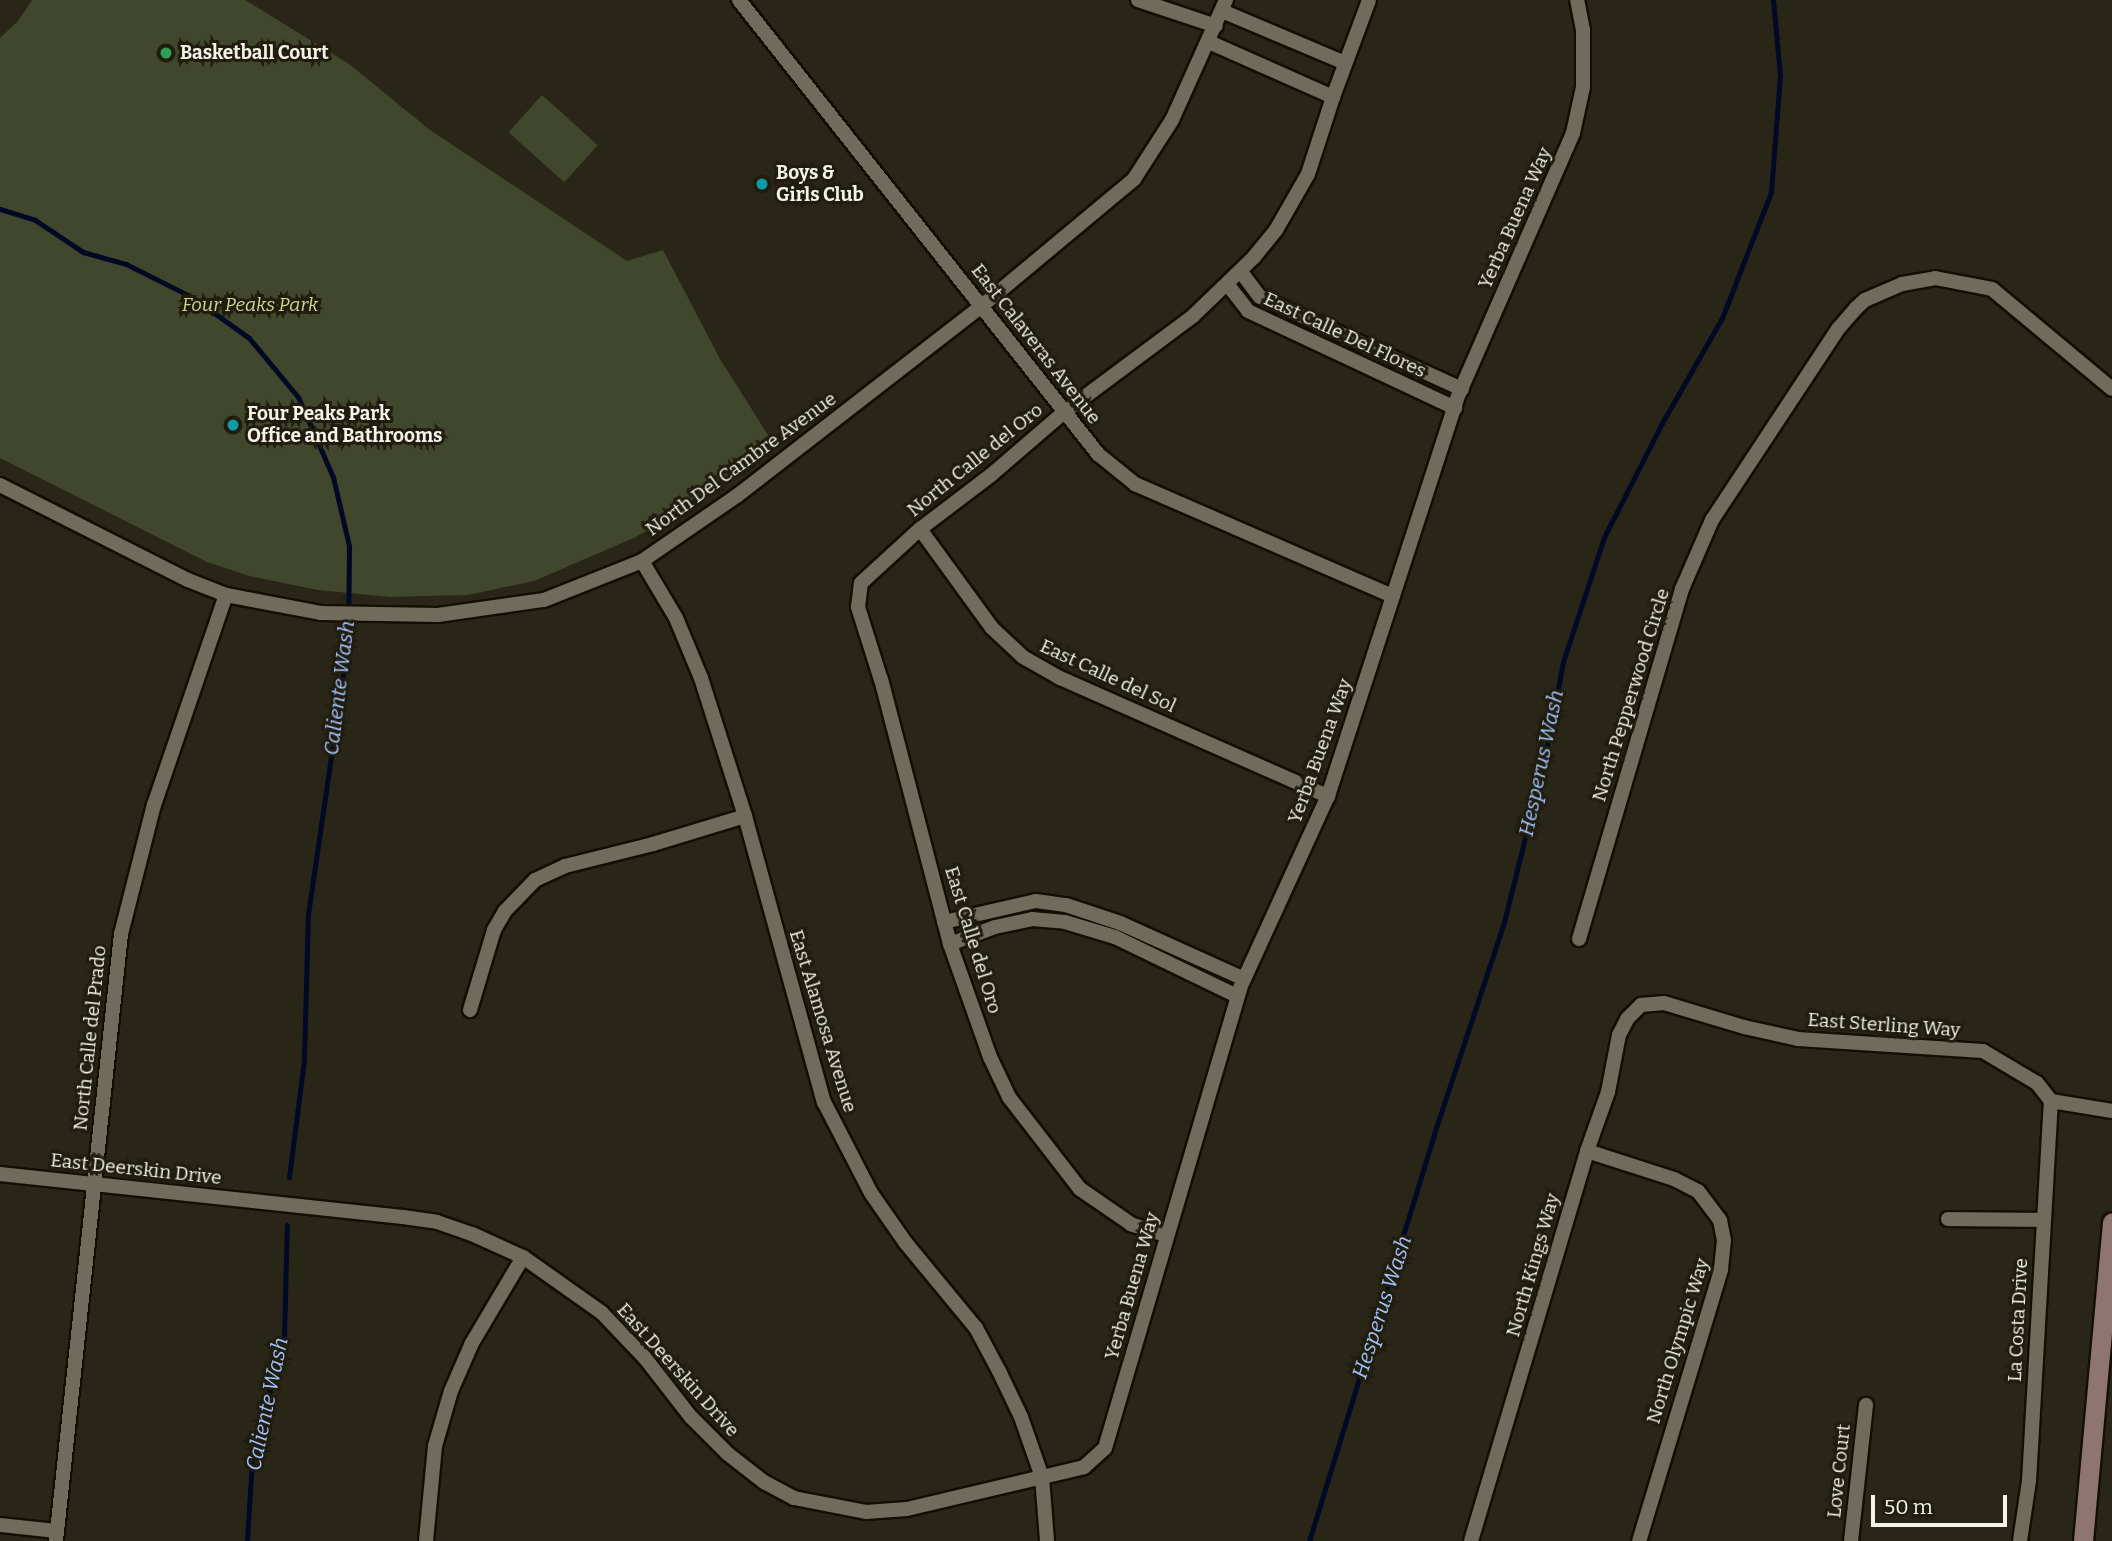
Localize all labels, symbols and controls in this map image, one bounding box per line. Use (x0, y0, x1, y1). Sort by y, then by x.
place label: Basketball Court (180, 42, 329, 64)
marker: Basketball Court (158, 45, 174, 61)
street label: Yerba Buena Way (1474, 144, 1556, 292)
place label: Boys & Girls Club (776, 162, 864, 206)
marker: Boys & Girls Club (754, 176, 770, 192)
street label: East Calaveras Avenue (966, 259, 1106, 429)
street label: East Calle Del Flores (1260, 287, 1430, 383)
park label: Four Peaks Park (182, 294, 318, 316)
street label: North Del Cambre Avenue (641, 387, 841, 541)
street label: North Calle del Oro (903, 398, 1047, 522)
place label: Four Peaks Park Office and Bathrooms (247, 403, 442, 447)
marker: Four Peaks Park Office and Bathrooms (225, 417, 241, 433)
street label: North Pepperwood Circle (1588, 586, 1674, 804)
water label: Caliente Wash (318, 619, 360, 757)
street label: East Calle del Sol (1036, 635, 1180, 717)
street label: Yerba Buena Way (1283, 675, 1357, 827)
water label: Hesperus Wash (1513, 688, 1569, 838)
street label: East Calle del Oro (940, 864, 1006, 1016)
street label: East Alamosa Avenue (784, 927, 862, 1115)
street label: North Calle del Prado (69, 944, 111, 1132)
street label: East Sterling Way (1807, 1008, 1961, 1042)
street label: East Deerskin Drive (49, 1149, 223, 1189)
street label: North Kings Way (1502, 1191, 1564, 1339)
street label: Yerba Buena Way (1100, 1210, 1164, 1362)
water label: Hesperus Wash (1347, 1232, 1417, 1382)
street label: North Olympic Way (1642, 1255, 1714, 1427)
street label: La Costa Drive (2003, 1258, 2033, 1382)
street label: East Deerskin Drive (612, 1298, 744, 1442)
water label: Caliente Wash (241, 1335, 293, 1473)
street label: Love Court (1823, 1423, 1855, 1519)
scale bar (1874, 1482, 2010, 1526)
text: 50 m (1884, 1494, 1933, 1520)

